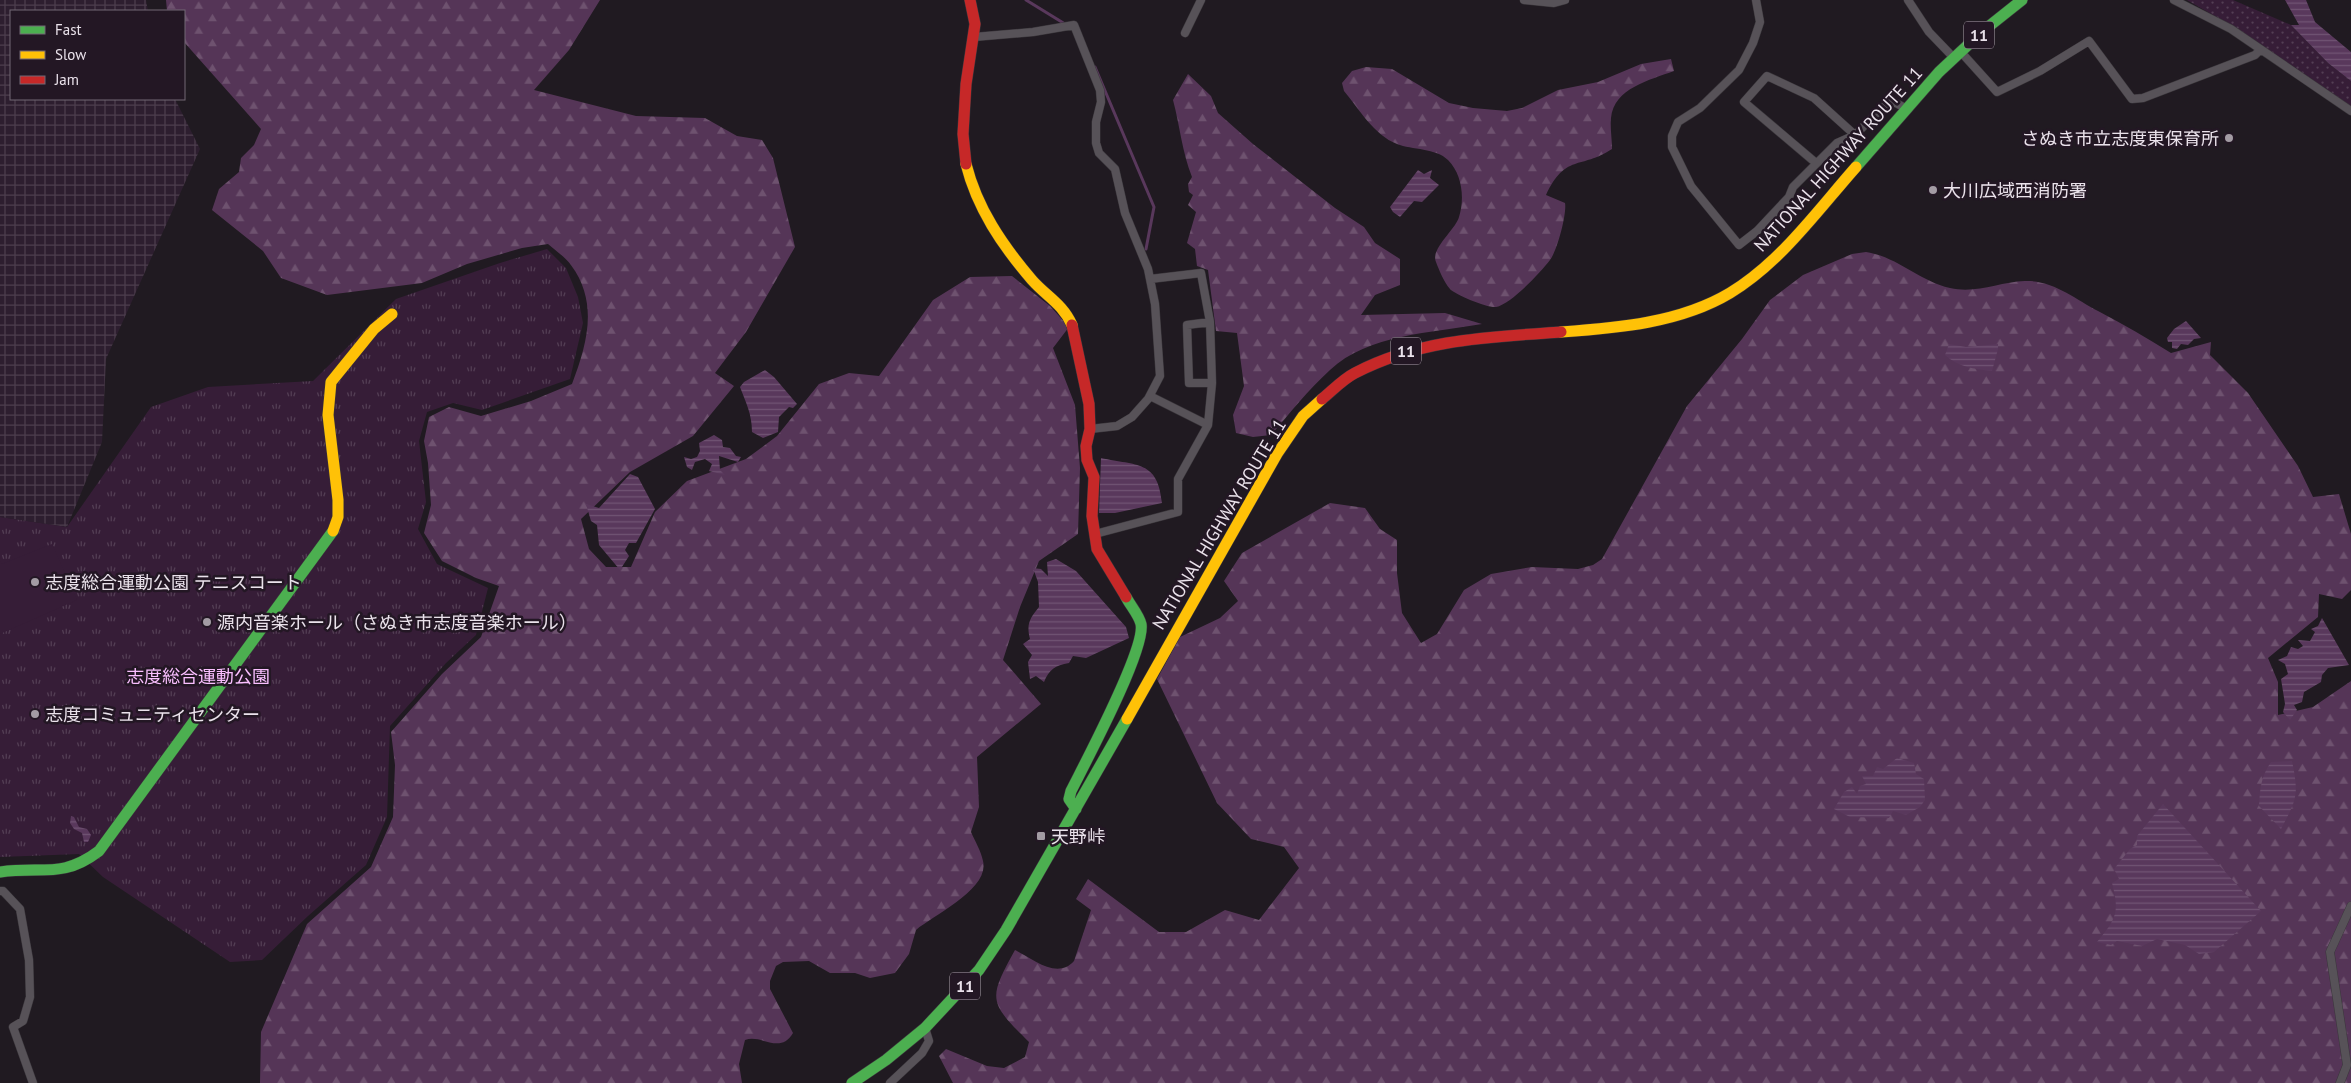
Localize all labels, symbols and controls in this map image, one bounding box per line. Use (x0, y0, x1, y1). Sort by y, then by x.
legend (10, 10, 185, 100)
text: Fast (55, 20, 82, 39)
road number: 11 (1964, 22, 1994, 48)
text: Slow (55, 45, 86, 64)
street label: NATIONAL HIGHWAY ROUTE 11 (1749, 62, 1927, 256)
text: Jam (54, 70, 79, 89)
place label: さぬき市立志度東保育所 (2021, 127, 2219, 150)
marker: さぬき市立志度東保育所 (2223, 132, 2235, 144)
place label: 大川広域西消防署 (1943, 179, 2087, 202)
marker: 大川広域西消防署 (1927, 184, 1939, 196)
road number: 11 (1391, 338, 1421, 364)
street label: NATIONAL HIGHWAY ROUTE 11 (1147, 415, 1291, 633)
place label: 志度総合運動公園 テニスコート (45, 571, 302, 594)
marker: 志度総合運動公園 テニスコート (29, 576, 41, 588)
place label: 源内音楽ホール（さぬき市志度音楽ホール） (217, 611, 577, 634)
marker: 源内音楽ホール（さぬき市志度音楽ホール） (201, 616, 213, 628)
park label: 志度総合運動公園 (126, 665, 270, 688)
place label: 志度コミュニティセンター (45, 703, 260, 726)
marker: 志度コミュニティセンター (29, 708, 41, 720)
place label: 天野峠 (1051, 825, 1105, 848)
marker: 天野峠 (1035, 830, 1047, 842)
road number: 11 (950, 972, 980, 999)

